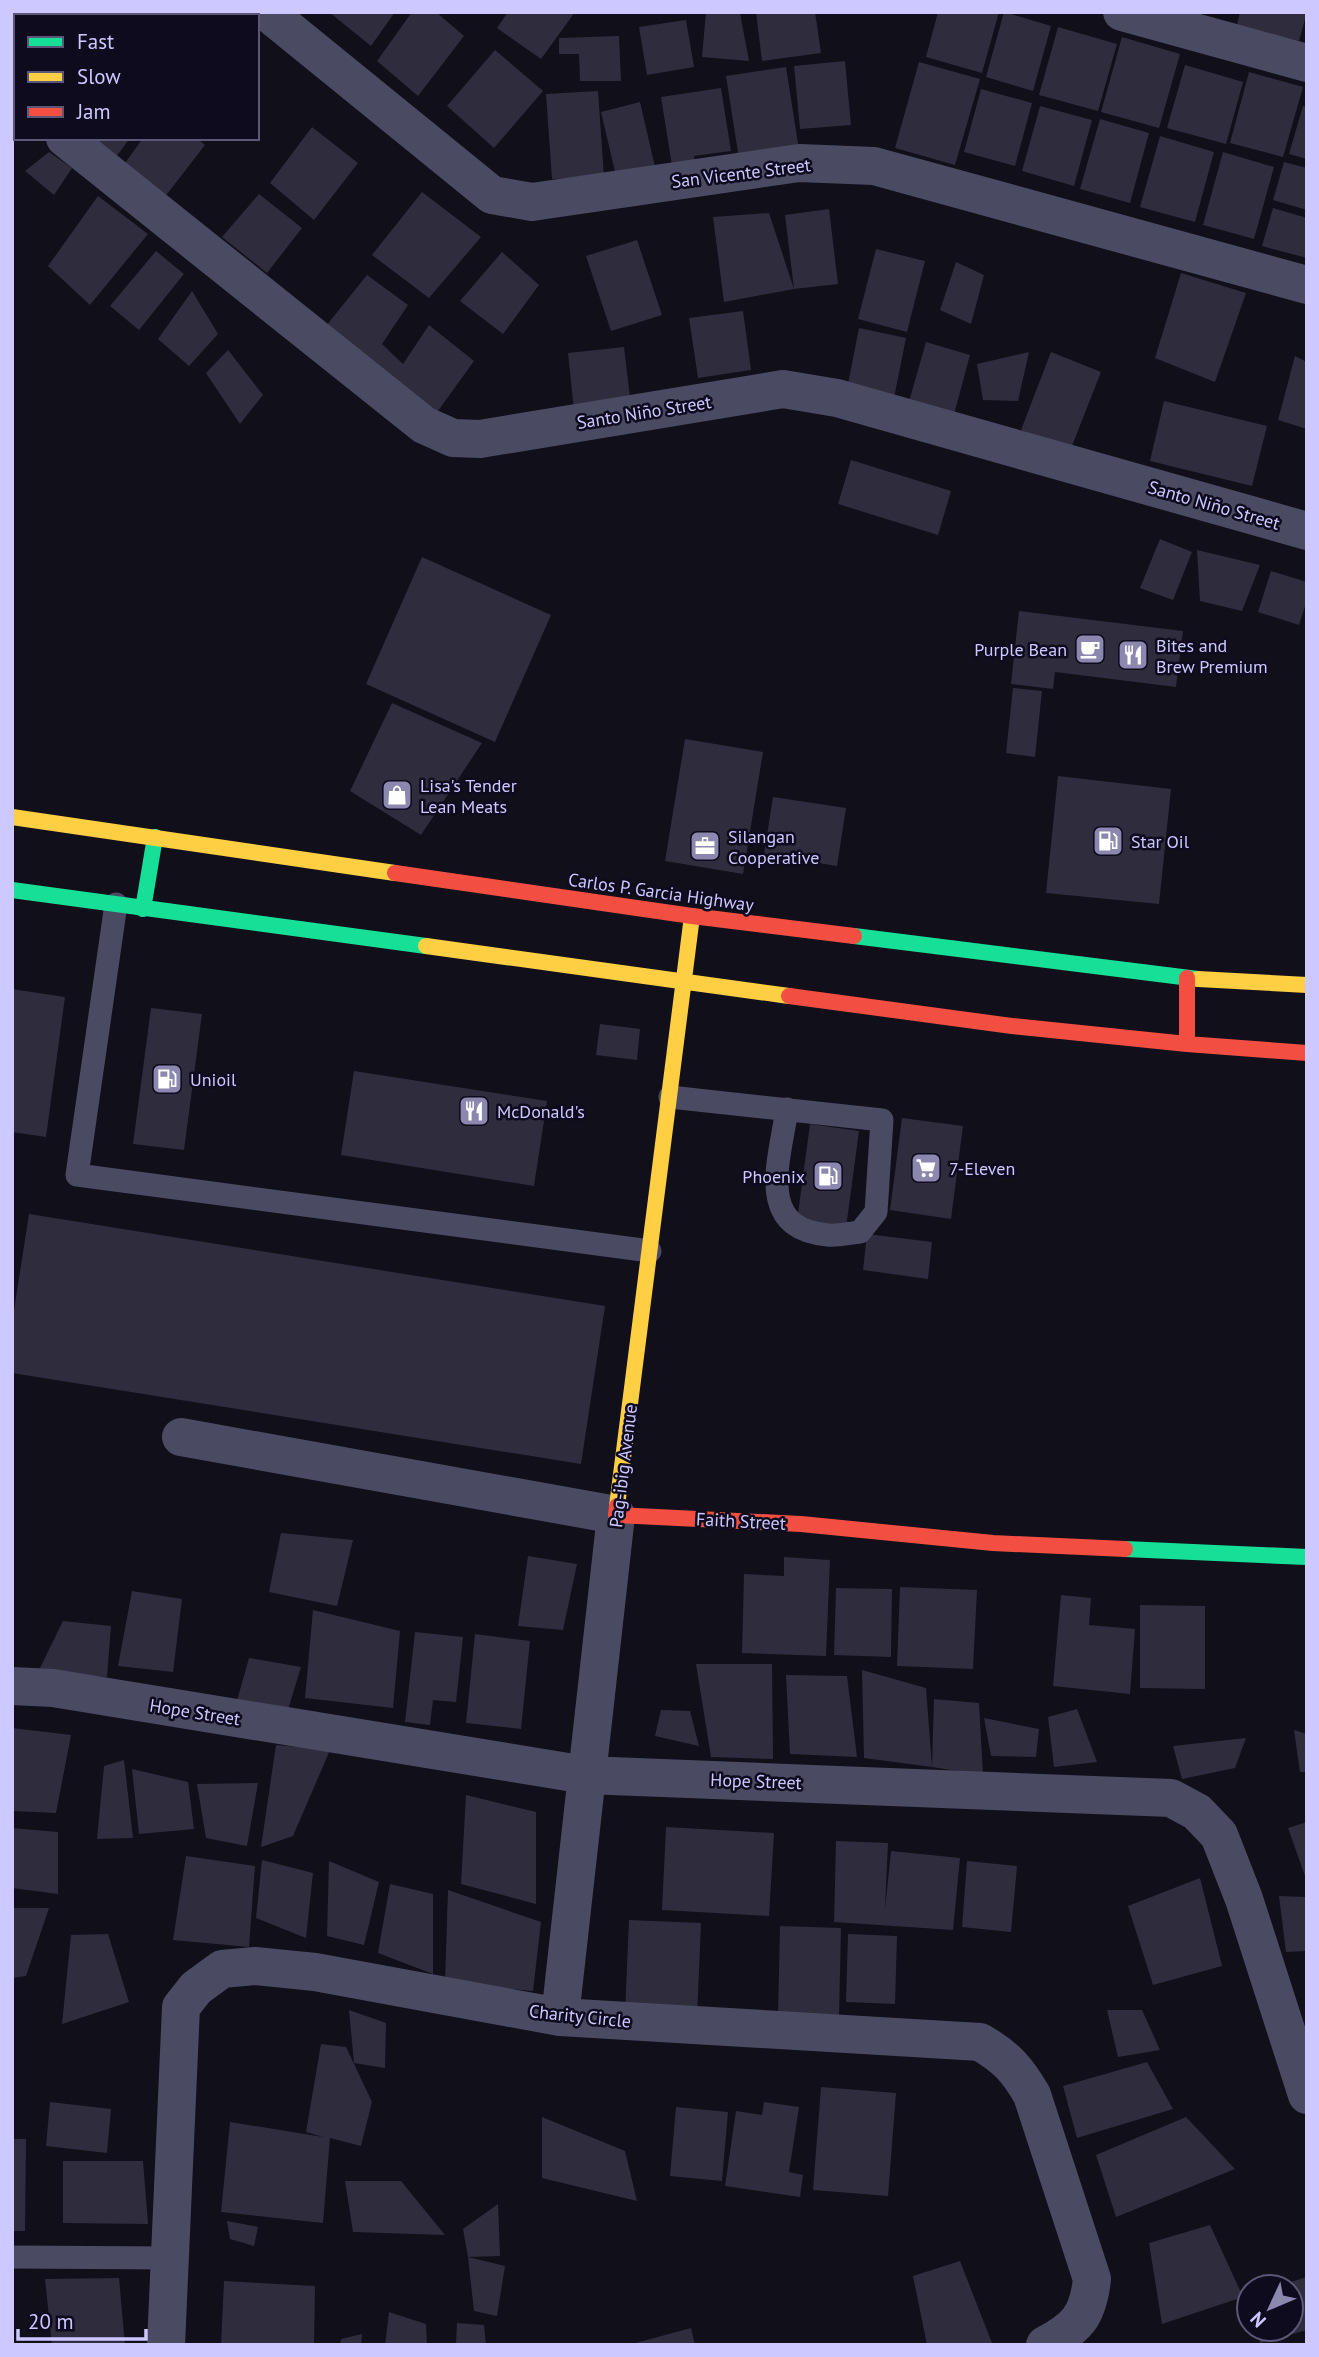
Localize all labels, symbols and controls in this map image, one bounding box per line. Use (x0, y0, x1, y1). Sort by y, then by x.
legend (14, 14, 259, 140)
text: Fast (77, 28, 114, 55)
text: Slow (77, 63, 121, 90)
text: Jam (76, 98, 111, 125)
street label: San Vicente Street (670, 153, 812, 193)
street label: Santo Niño Street (575, 390, 713, 434)
street label: Santo Niño Street (1146, 475, 1282, 535)
cafe icon: Purple Bean (1073, 632, 1107, 666)
place label: Bites and Brew Premium (1156, 634, 1268, 678)
place label: Purple Bean (974, 638, 1067, 661)
restaurant icon: Bites and Brew Premium (1116, 638, 1150, 672)
place label: Lisa's Tender Lean Meats (420, 774, 517, 818)
shop icon: Lisa's Tender Lean Meats (380, 778, 414, 812)
fuel station icon: Star Oil (1091, 824, 1125, 858)
place label: Silangan Cooperative (728, 825, 819, 869)
office icon: Silangan Cooperative (688, 829, 722, 863)
place label: Star Oil (1131, 830, 1190, 853)
street label: Carlos P. Garcia Highway (567, 868, 756, 916)
fuel station icon: Unioil (150, 1062, 184, 1096)
place label: Unioil (190, 1068, 237, 1091)
restaurant icon: McDonald's (457, 1094, 491, 1128)
place label: McDonald's (497, 1100, 585, 1123)
supermarket icon: 7-Eleven (909, 1151, 943, 1185)
place label: 7-Eleven (949, 1157, 1015, 1180)
fuel station icon: Phoenix (811, 1159, 845, 1193)
place label: Phoenix (742, 1165, 805, 1188)
street label: Pag-ibig Avenue (604, 1403, 642, 1529)
street label: Faith Street (696, 1507, 786, 1535)
street label: Hope Street (148, 1693, 242, 1731)
street label: Hope Street (710, 1768, 802, 1794)
street label: Charity Circle (528, 1999, 632, 2033)
north arrow (1235, 2273, 1305, 2343)
scale bar (18, 2298, 145, 2342)
text: N (1245, 2307, 1271, 2333)
text: 20 m (28, 2308, 74, 2335)

